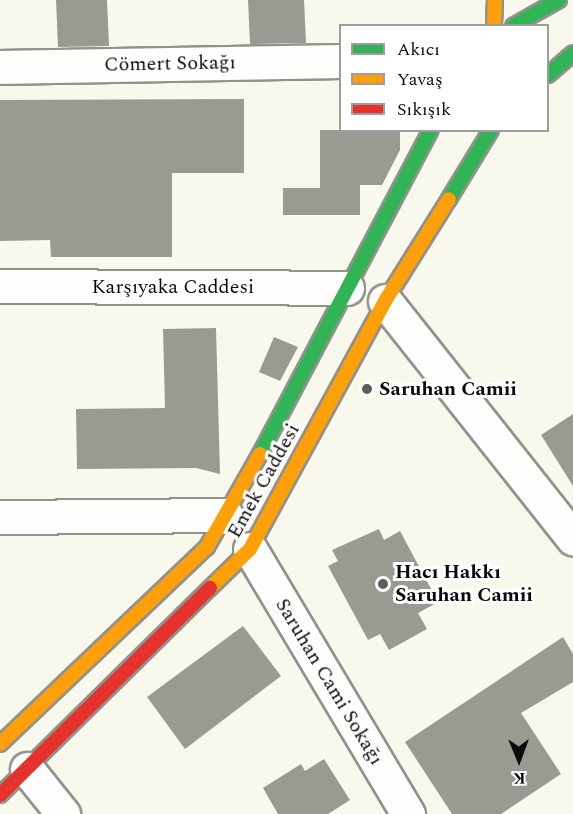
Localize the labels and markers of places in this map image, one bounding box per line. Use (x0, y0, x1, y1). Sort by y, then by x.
place label: Saruhan Camii (379, 377, 517, 401)
marker: Saruhan Camii (360, 382, 374, 396)
place label: Hacı Hakkı Saruhan Camii (395, 560, 533, 607)
marker: Hacı Hakkı Saruhan Camii (376, 577, 390, 591)

